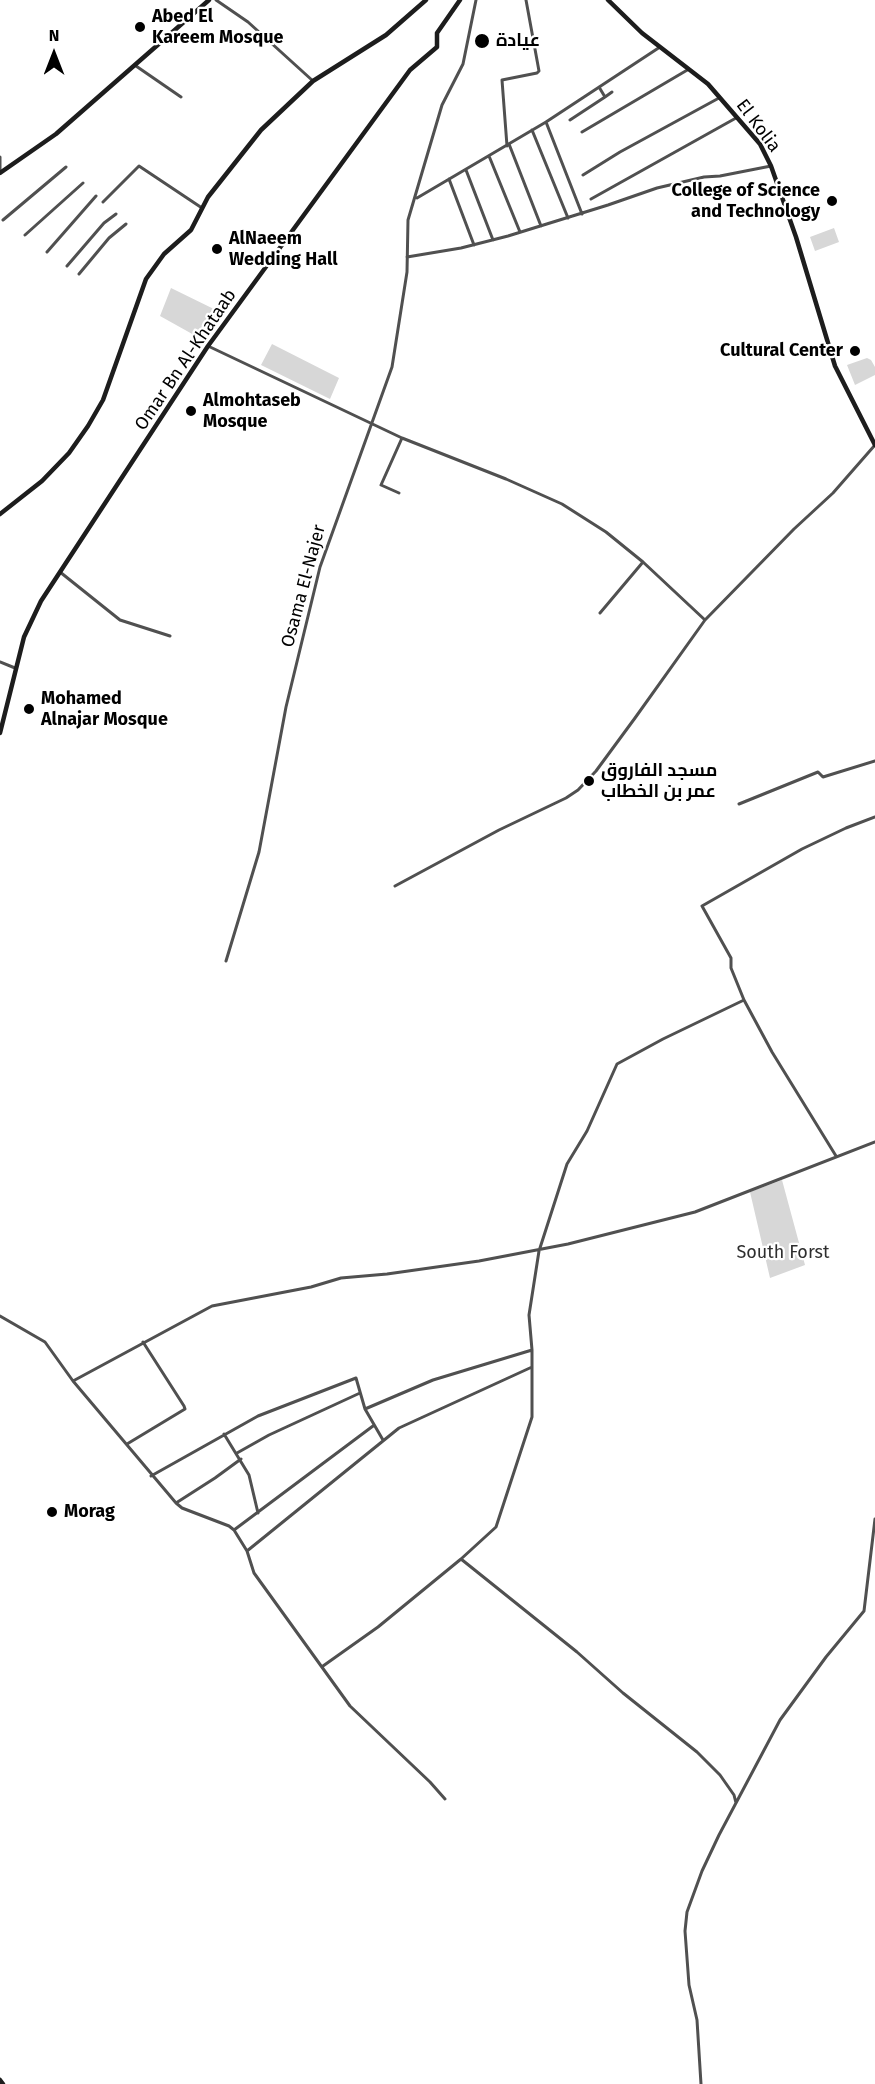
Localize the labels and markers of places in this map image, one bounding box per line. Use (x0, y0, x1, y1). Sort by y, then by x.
place label: Abed El Kareem Mosque (152, 6, 284, 48)
marker: Abed El Kareem Mosque (133, 20, 147, 34)
place label: عيادة (496, 30, 540, 52)
marker: عيادة (473, 32, 491, 50)
place label: College of Science and Technology (672, 180, 820, 222)
marker: College of Science and Technology (825, 194, 839, 208)
place label: AlNaeem Wedding Hall (229, 228, 338, 270)
marker: AlNaeem Wedding Hall (210, 242, 224, 256)
place label: Cultural Center (720, 340, 843, 362)
marker: Cultural Center (848, 344, 862, 358)
place label: Almohtaseb Mosque (203, 390, 301, 432)
marker: Almohtaseb Mosque (184, 404, 198, 418)
place label: Mohamed Alnajar Mosque (41, 688, 168, 730)
marker: Mohamed Alnajar Mosque (22, 702, 36, 716)
place label: مسجد الفاروق عمر بن الخطاب (601, 760, 717, 802)
marker: مسجد الفاروق عمر بن الخطاب (582, 774, 596, 788)
place label: Morag (64, 1501, 115, 1523)
marker: Morag (45, 1505, 59, 1519)

